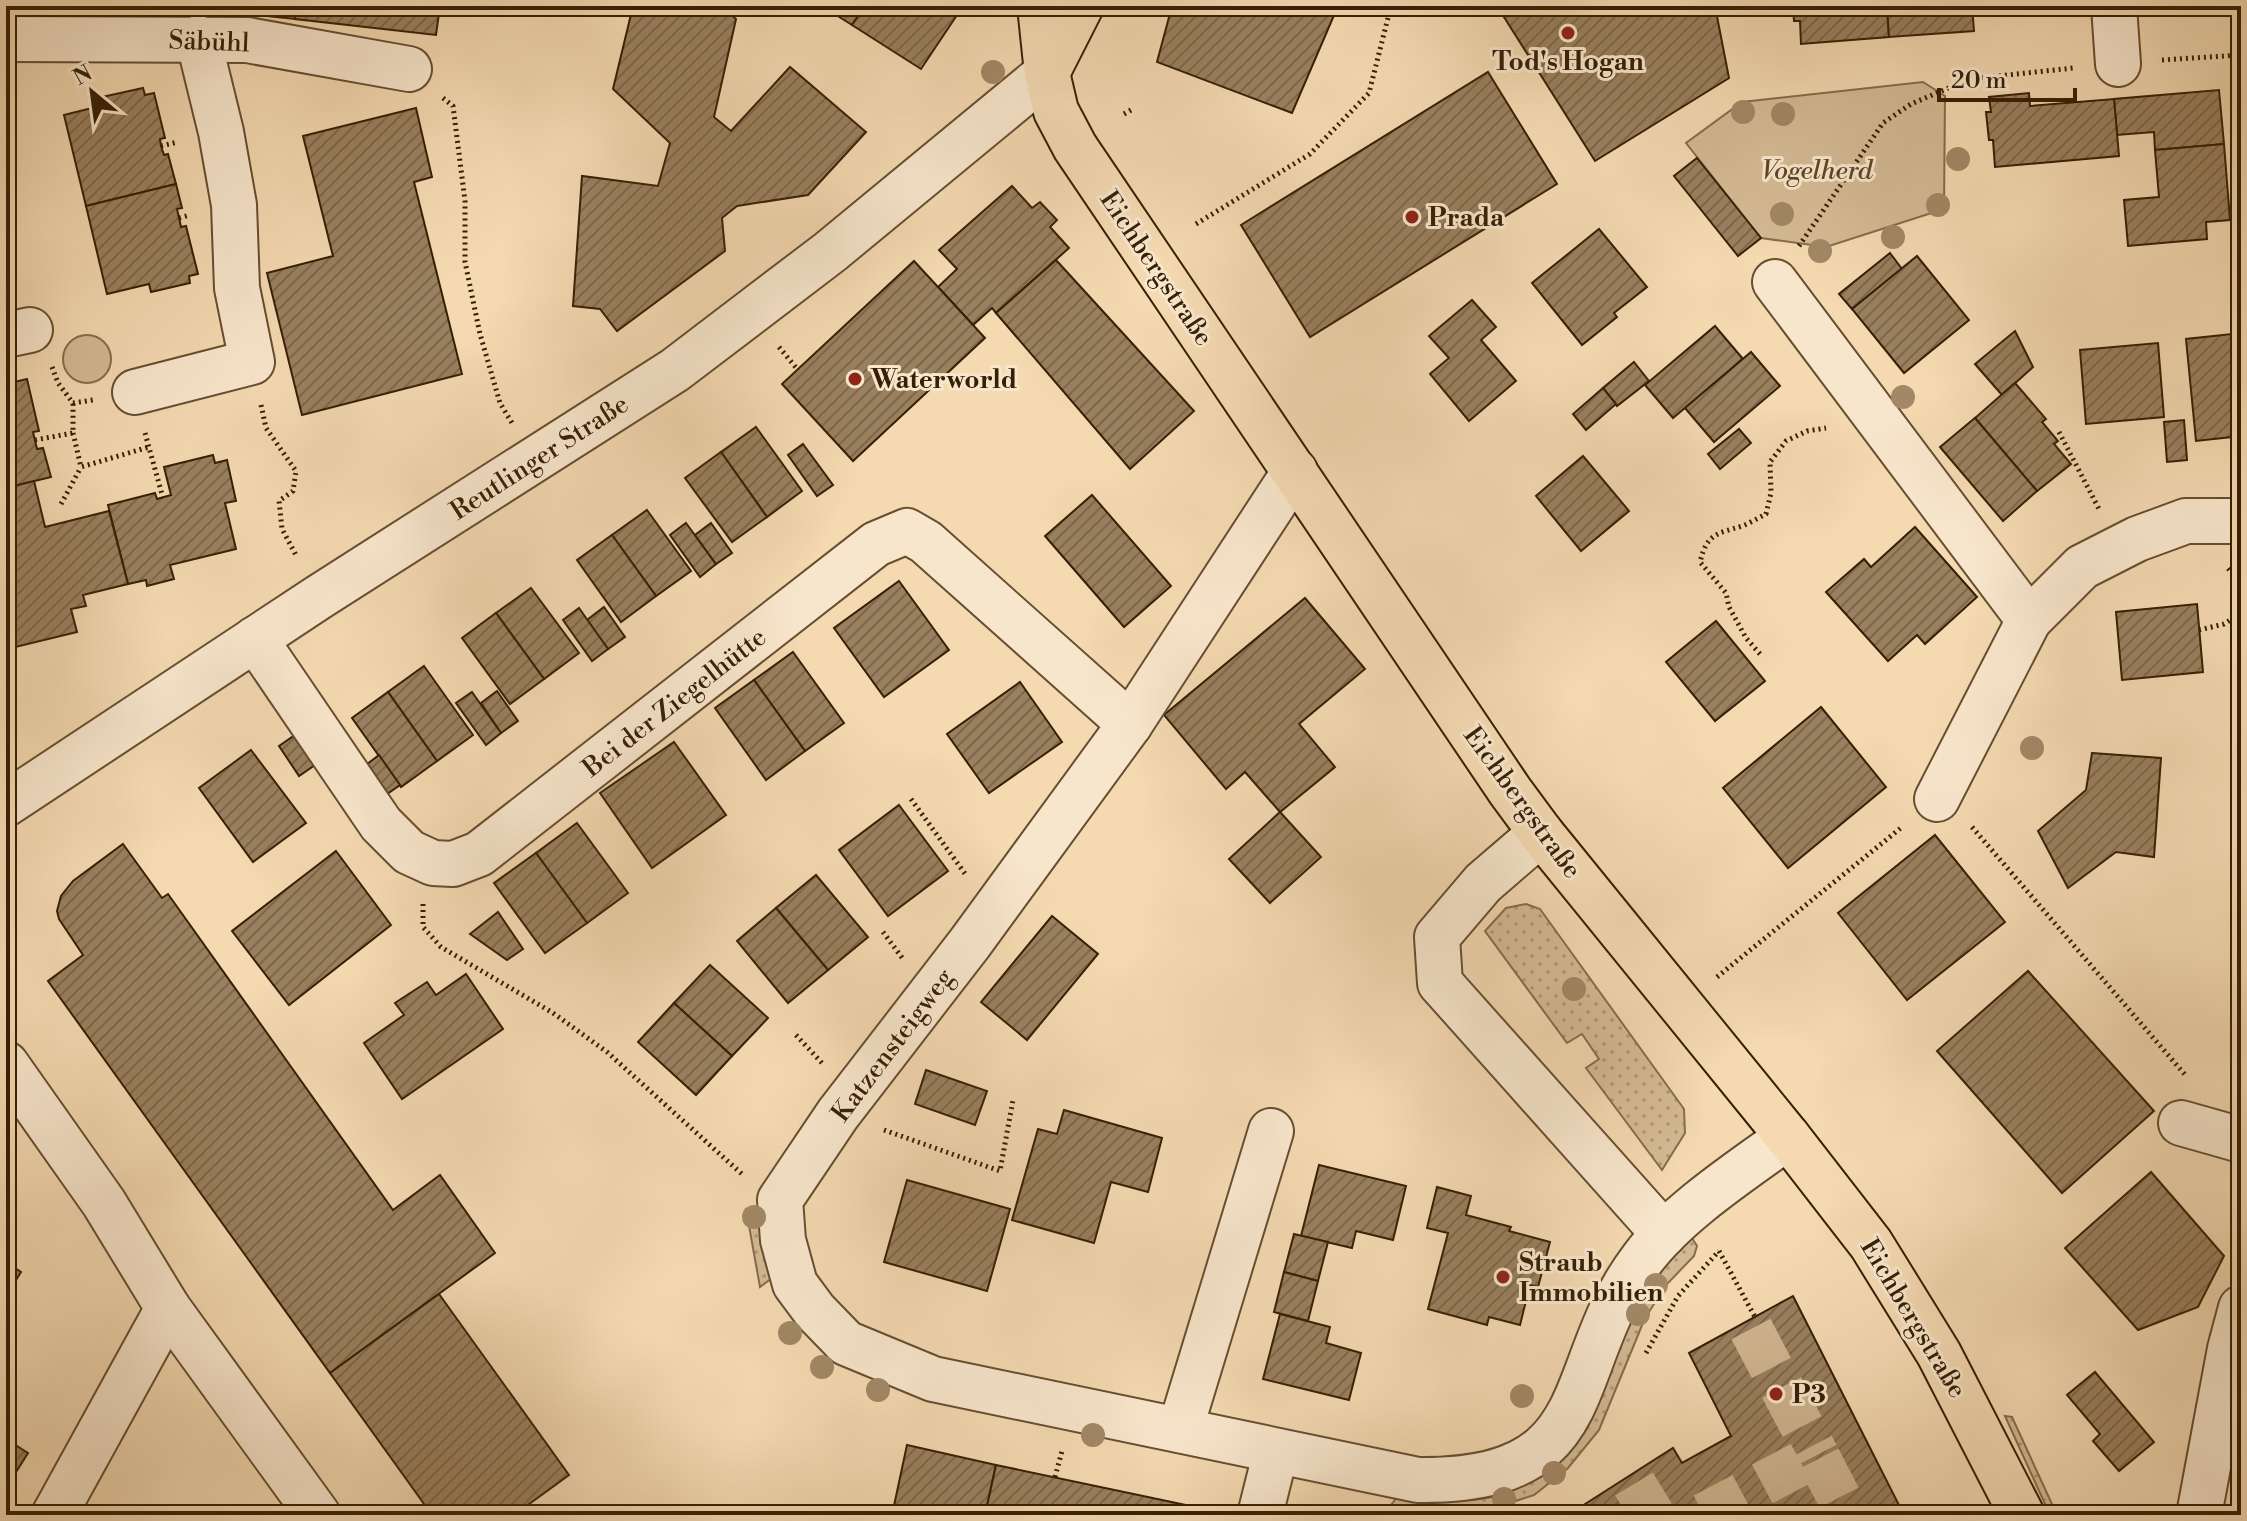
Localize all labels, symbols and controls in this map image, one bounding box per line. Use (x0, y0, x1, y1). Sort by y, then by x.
marker: Tod's Hogan (1559, 24, 1577, 42)
street label: Säbühl (168, 25, 250, 59)
place label: Tod's Hogan (1492, 46, 1644, 78)
north arrow (52, 52, 132, 132)
scale bar (1939, 52, 2075, 102)
text: N (69, 60, 98, 92)
text: 20 m (1951, 66, 2007, 96)
park label: Vogelherd (1762, 155, 1874, 187)
street label: Eichbergstraße (1093, 185, 1220, 352)
place label: Prada (1428, 202, 1505, 234)
marker: Prada (1403, 208, 1421, 226)
place label: Waterworld (870, 364, 1017, 396)
marker: Waterworld (846, 370, 864, 388)
street label: Reutlinger Straße (444, 388, 635, 527)
street label: Bei der Ziegelhütte (576, 621, 773, 785)
street label: Eichbergstraße (1456, 720, 1588, 885)
street label: Katzensteigweg (825, 962, 961, 1129)
street label: Eichbergstraße (1853, 1233, 1973, 1404)
place label: Straub Immobilien (1519, 1247, 1663, 1309)
marker: Straub Immobilien (1494, 1268, 1512, 1286)
place label: P3 (1792, 1379, 1826, 1411)
marker: P3 (1767, 1385, 1785, 1403)

